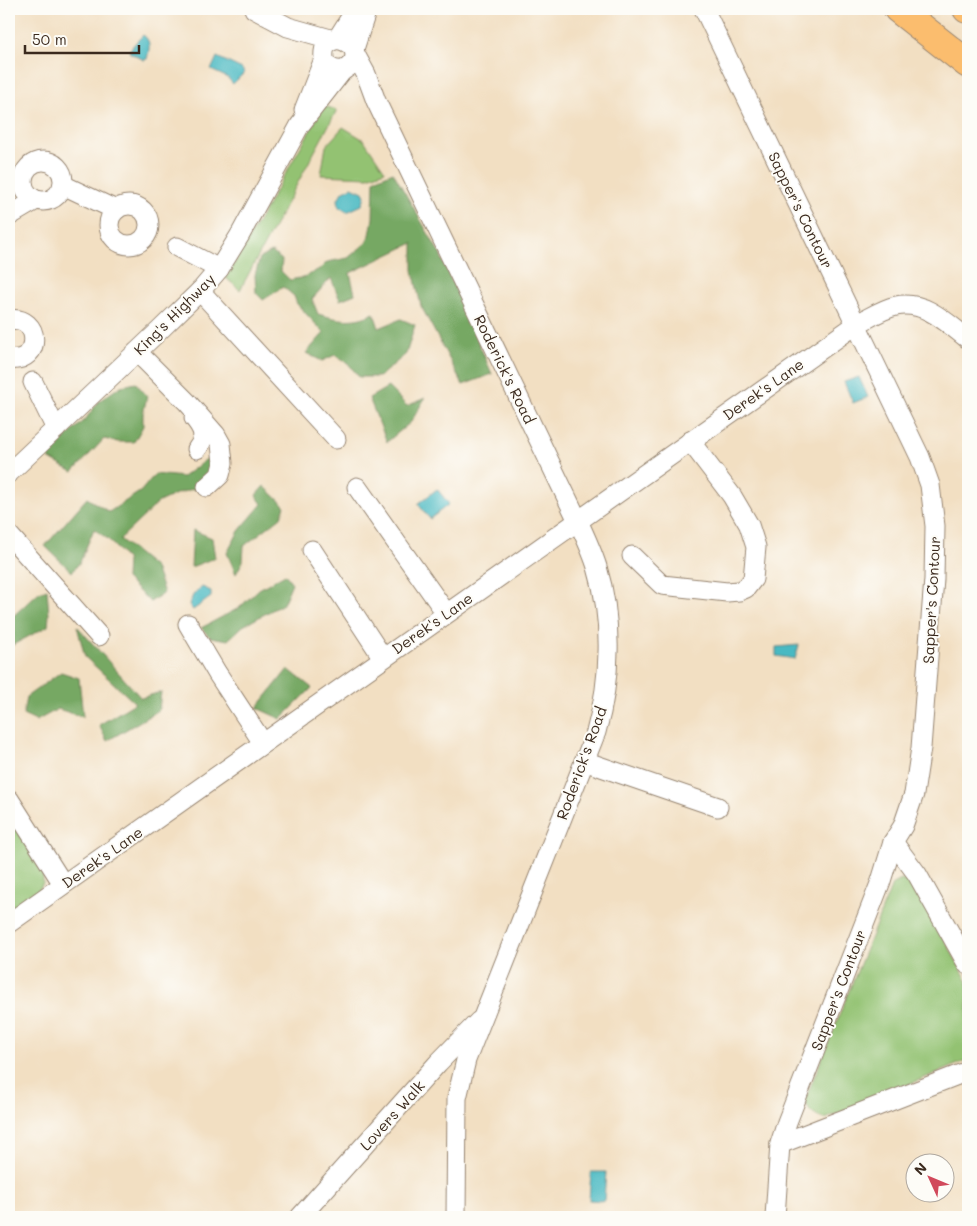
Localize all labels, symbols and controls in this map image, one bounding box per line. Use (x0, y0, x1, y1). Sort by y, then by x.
scale bar (25, 22, 139, 54)
text: 50 m (32, 29, 67, 49)
street label: Sapper's Contour (764, 148, 838, 272)
street label: King's Highway (129, 269, 219, 359)
street label: Roderick's Road (470, 311, 540, 427)
street label: Derek's Lane (719, 354, 807, 424)
street label: Sapper's Contour (918, 536, 944, 664)
street label: Derek's Lane (388, 588, 476, 658)
street label: Roderick's Road (551, 704, 611, 822)
street label: Derek's Lane (58, 822, 146, 892)
street label: Sapper's Contour (806, 927, 870, 1053)
street label: Lovers Walk (355, 1076, 429, 1154)
north arrow (904, 1154, 954, 1204)
text: N (910, 1158, 931, 1179)

